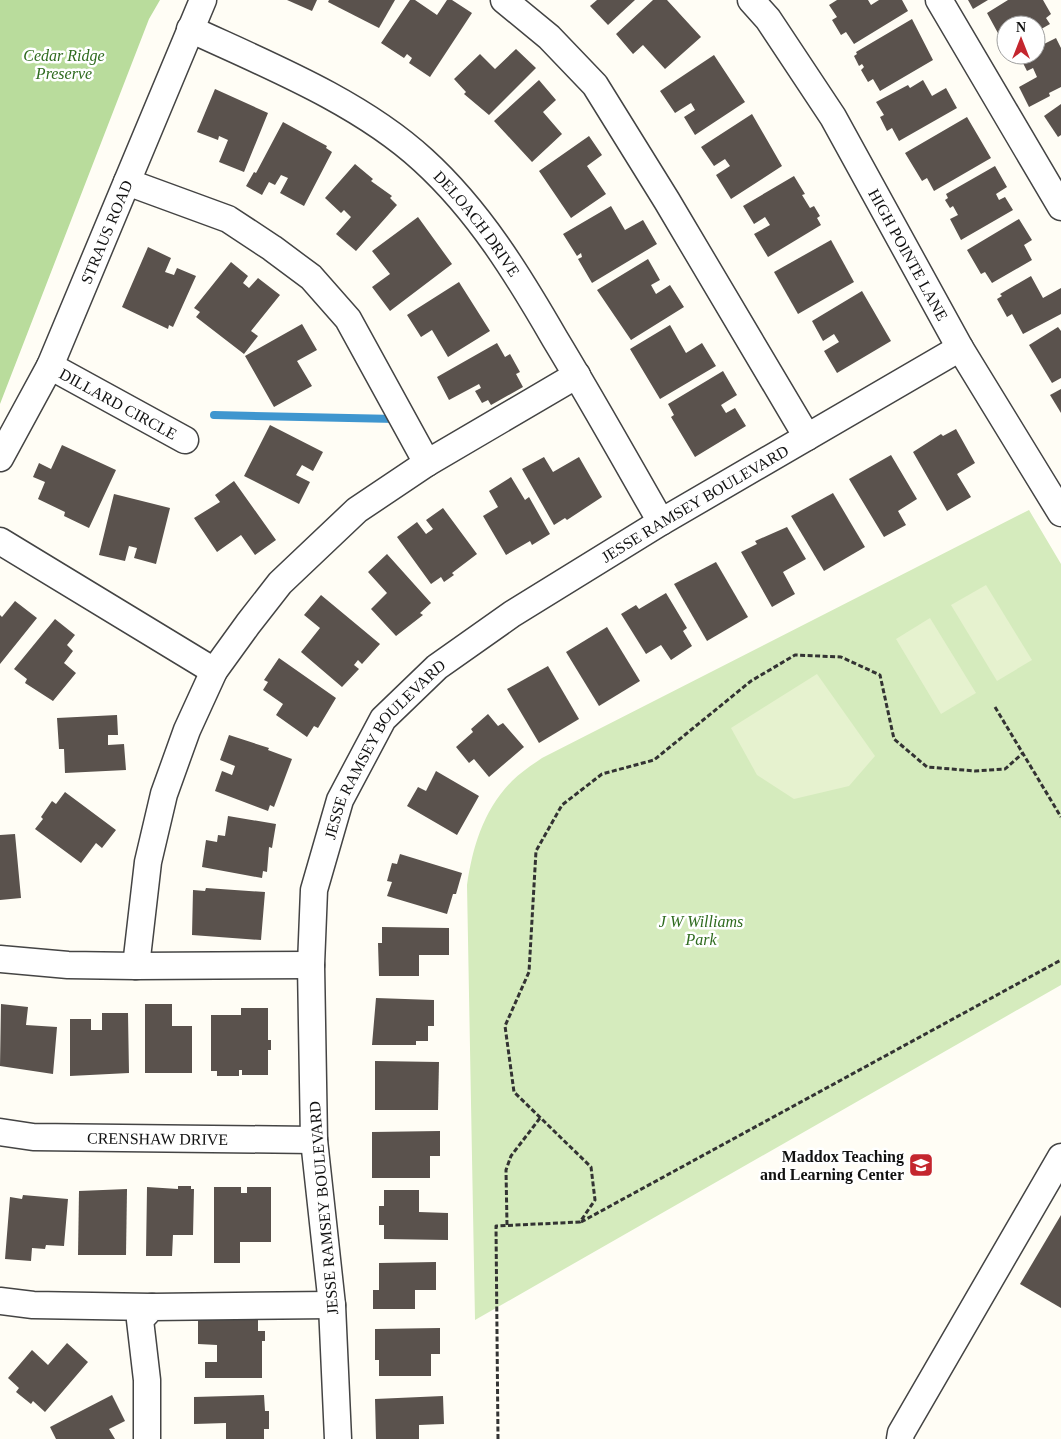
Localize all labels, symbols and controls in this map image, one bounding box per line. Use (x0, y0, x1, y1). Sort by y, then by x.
north arrow (996, 15, 1046, 65)
text: N (1016, 20, 1026, 35)
park label: Cedar Ridge Preserve (23, 47, 105, 82)
street label: DELOACH DRIVE (430, 167, 523, 280)
street label: STRAUS ROAD (77, 178, 136, 287)
street label: HIGH POINTE LANE (865, 186, 951, 324)
street label: DILLARD CIRCLE (57, 365, 180, 443)
street label: JESSE RAMSEY BOULEVARD (598, 442, 791, 566)
street label: JESSE RAMSEY BOULEVARD (321, 656, 448, 841)
park label: J W Williams Park (659, 913, 743, 948)
street label: JESSE RAMSEY BOULEVARD (306, 1100, 341, 1315)
street label: CRENSHAW DRIVE (87, 1130, 228, 1148)
place label: Maddox Teaching and Learning Center (760, 1148, 904, 1184)
school or university icon: Maddox Teaching and Learning Center (908, 1152, 934, 1178)

